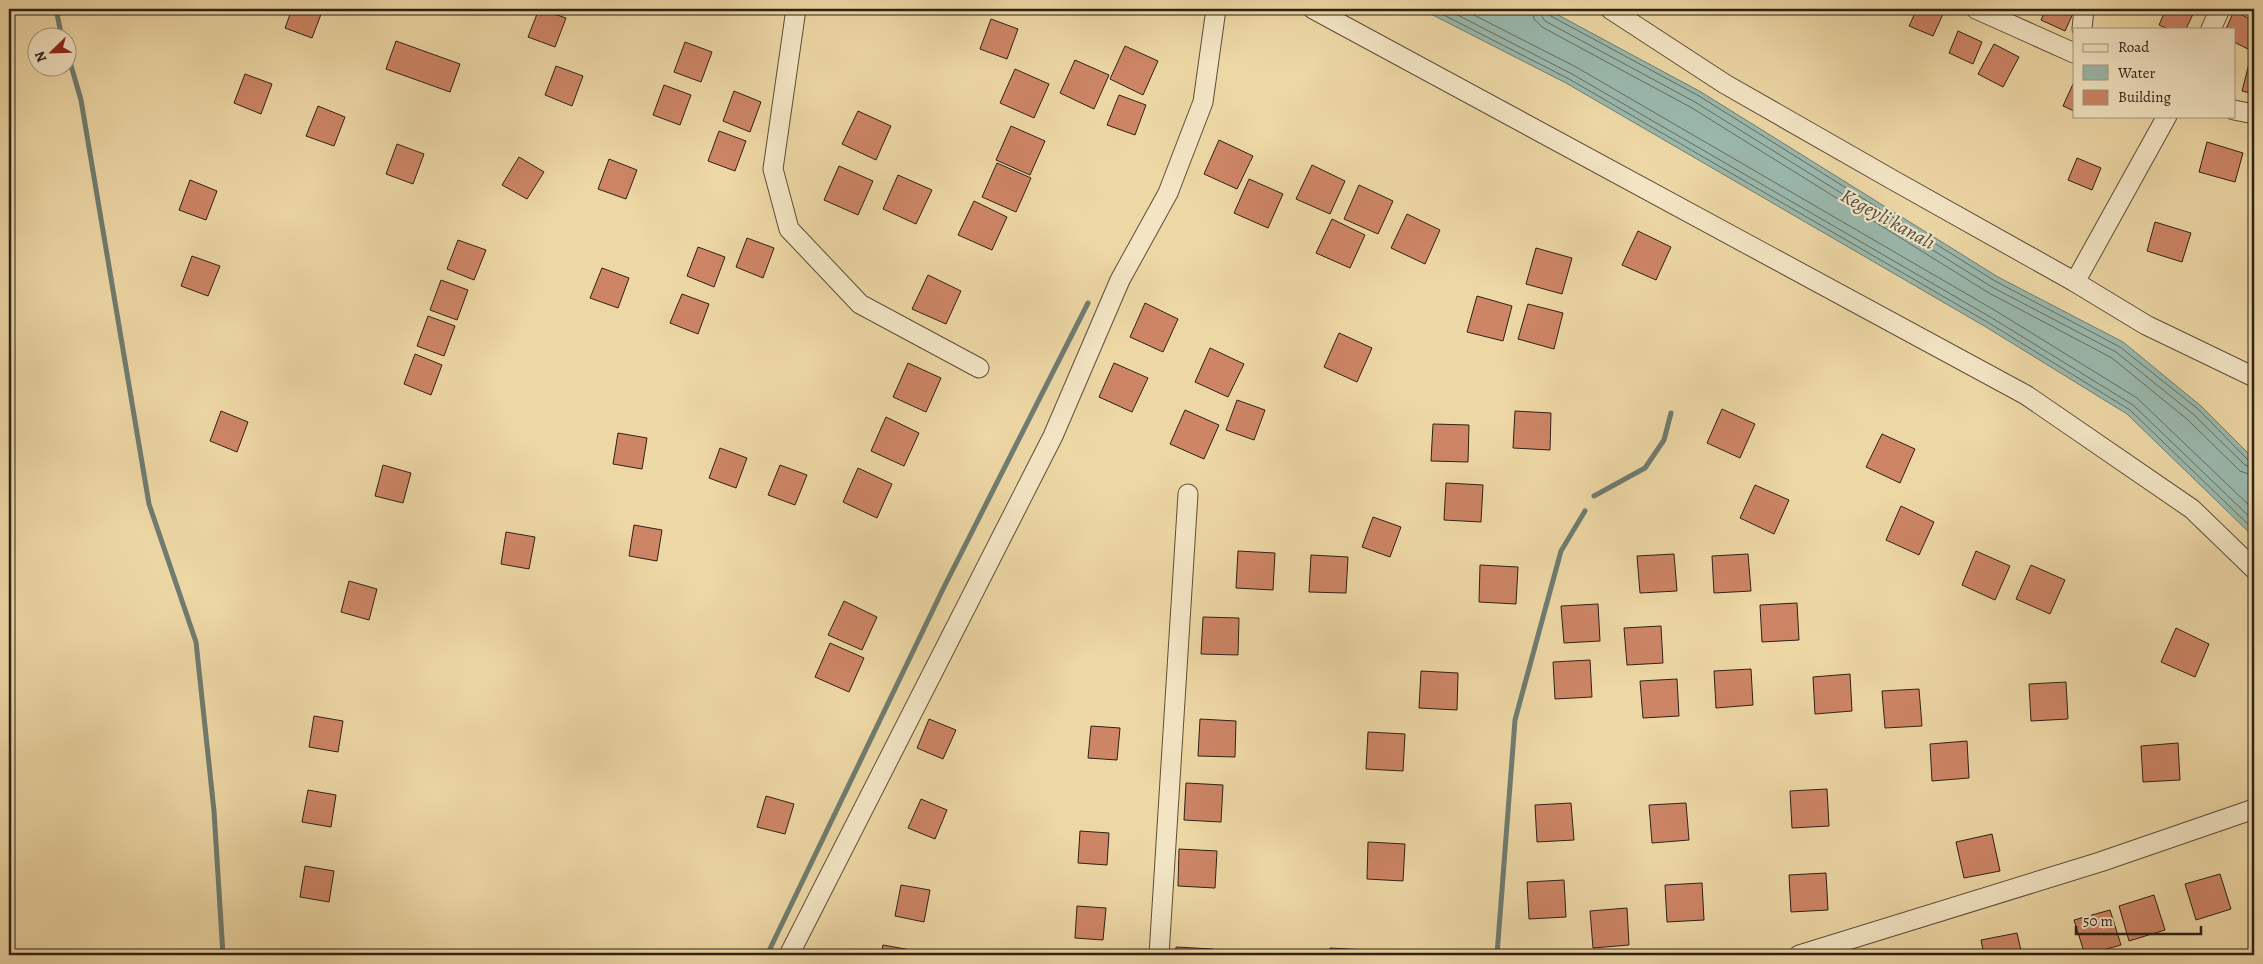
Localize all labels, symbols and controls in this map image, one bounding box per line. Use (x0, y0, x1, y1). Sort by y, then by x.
north arrow (28, 28, 78, 78)
legend (2073, 28, 2236, 118)
text: Road (2118, 37, 2150, 57)
text: N (30, 48, 51, 65)
text: Water (2117, 63, 2155, 83)
text: Building (2118, 87, 2171, 107)
water label: Kegeyli kanalı (1836, 182, 1940, 256)
scale bar (2076, 904, 2200, 936)
text: 50 m (2083, 911, 2113, 931)

